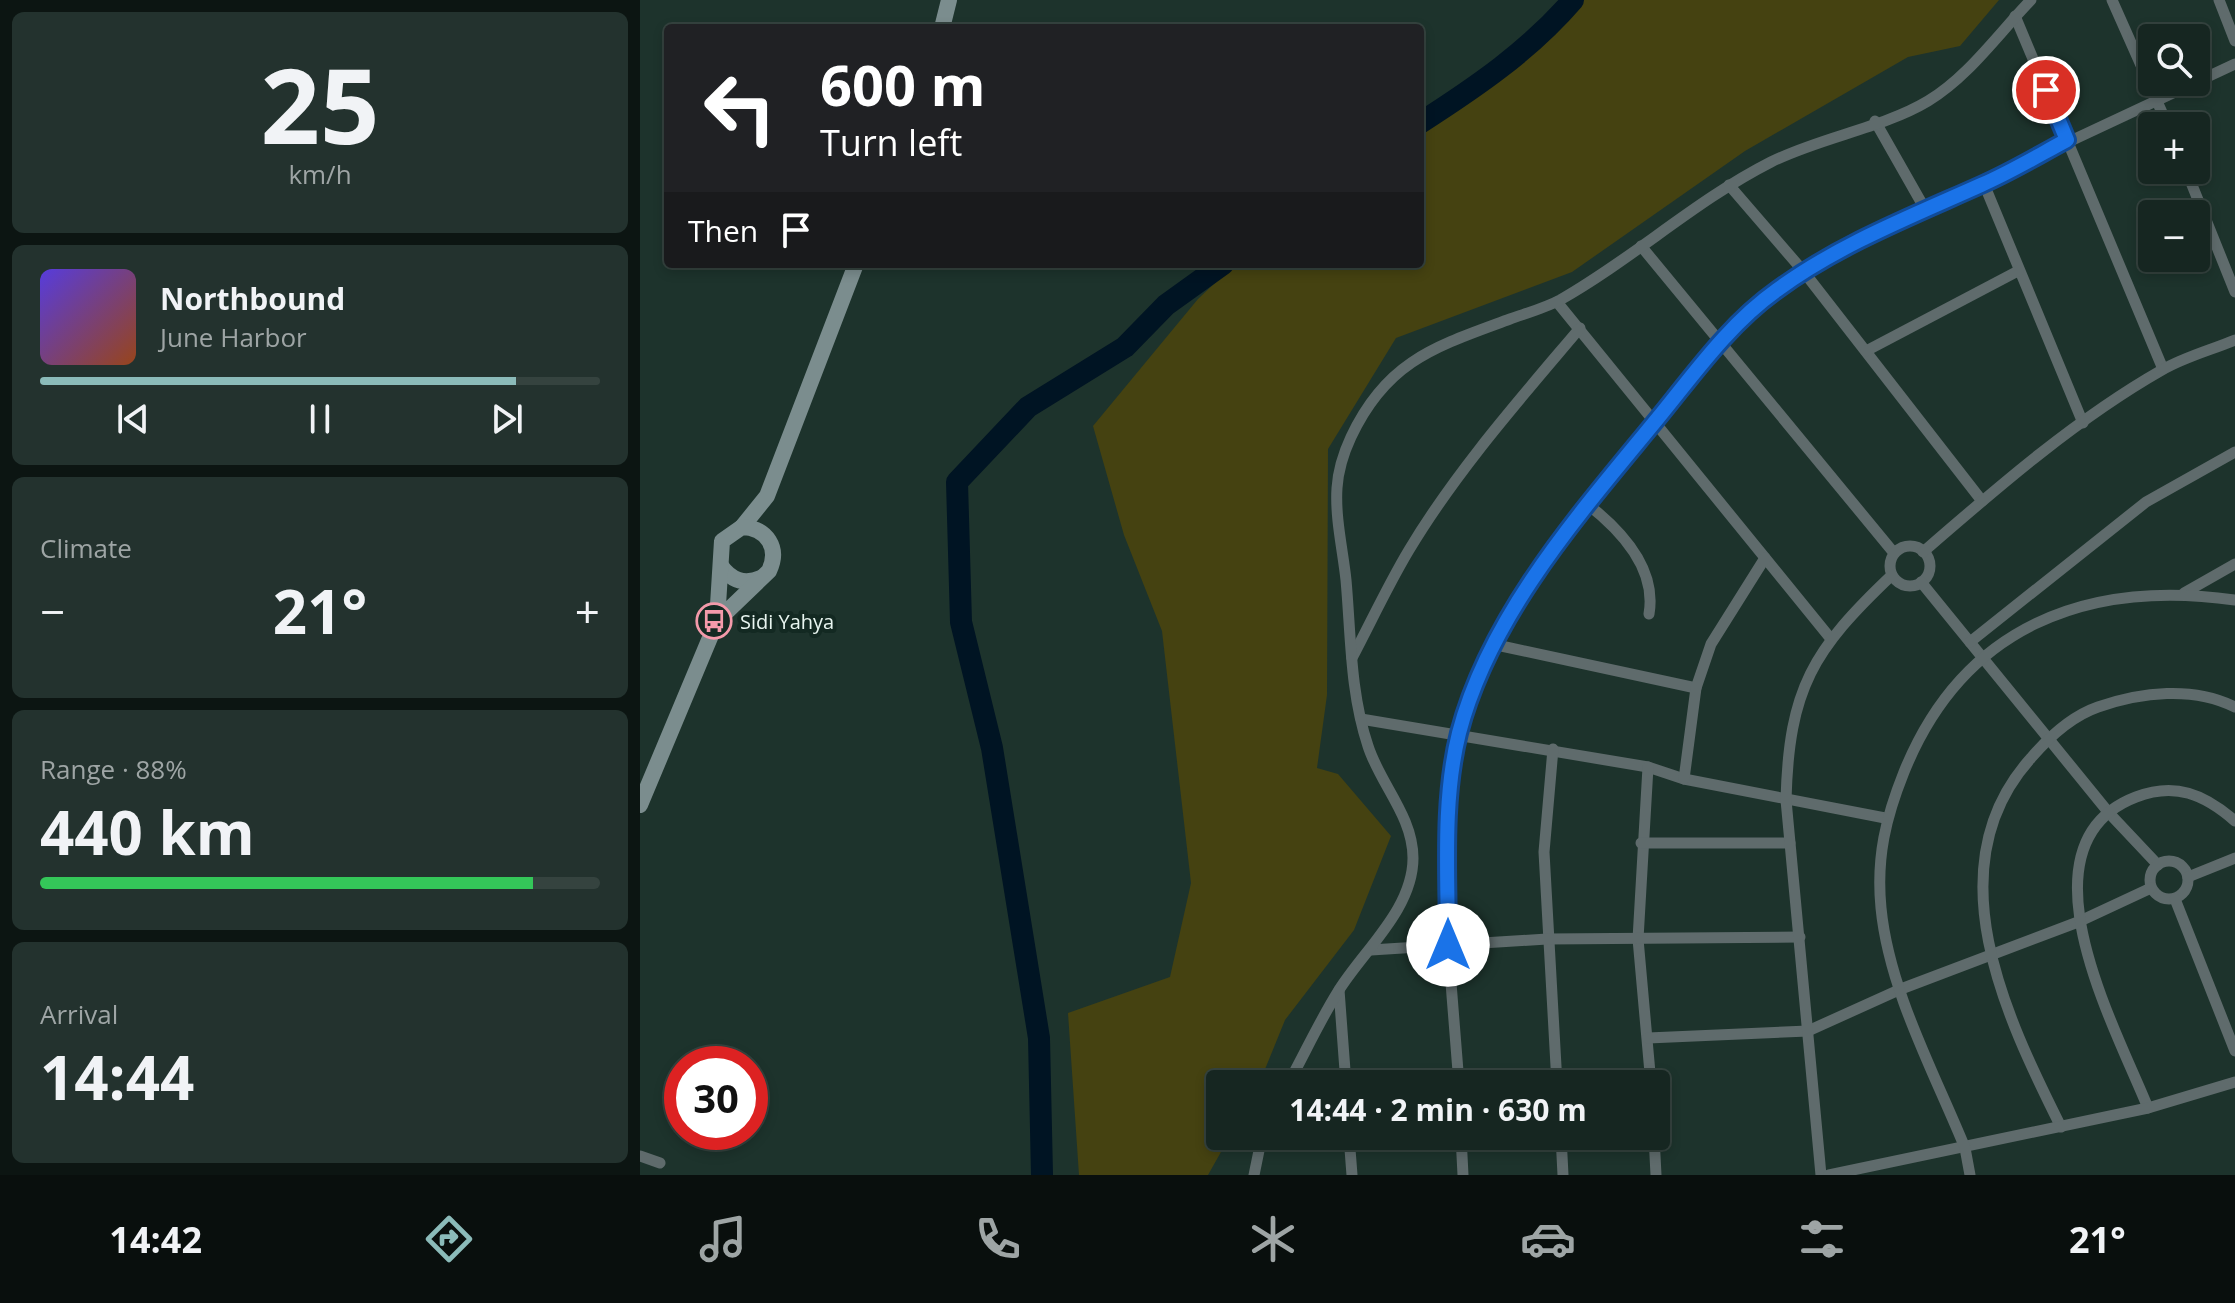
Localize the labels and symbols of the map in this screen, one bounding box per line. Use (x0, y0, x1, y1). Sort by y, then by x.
pin (2012, 56, 2080, 124)
bus stop icon: Sidi Yahya (695, 602, 733, 640)
place label: Sidi Yahya (740, 608, 834, 635)
position arrow (1406, 903, 1490, 987)
speed limit sign: 30 (664, 1046, 768, 1150)

